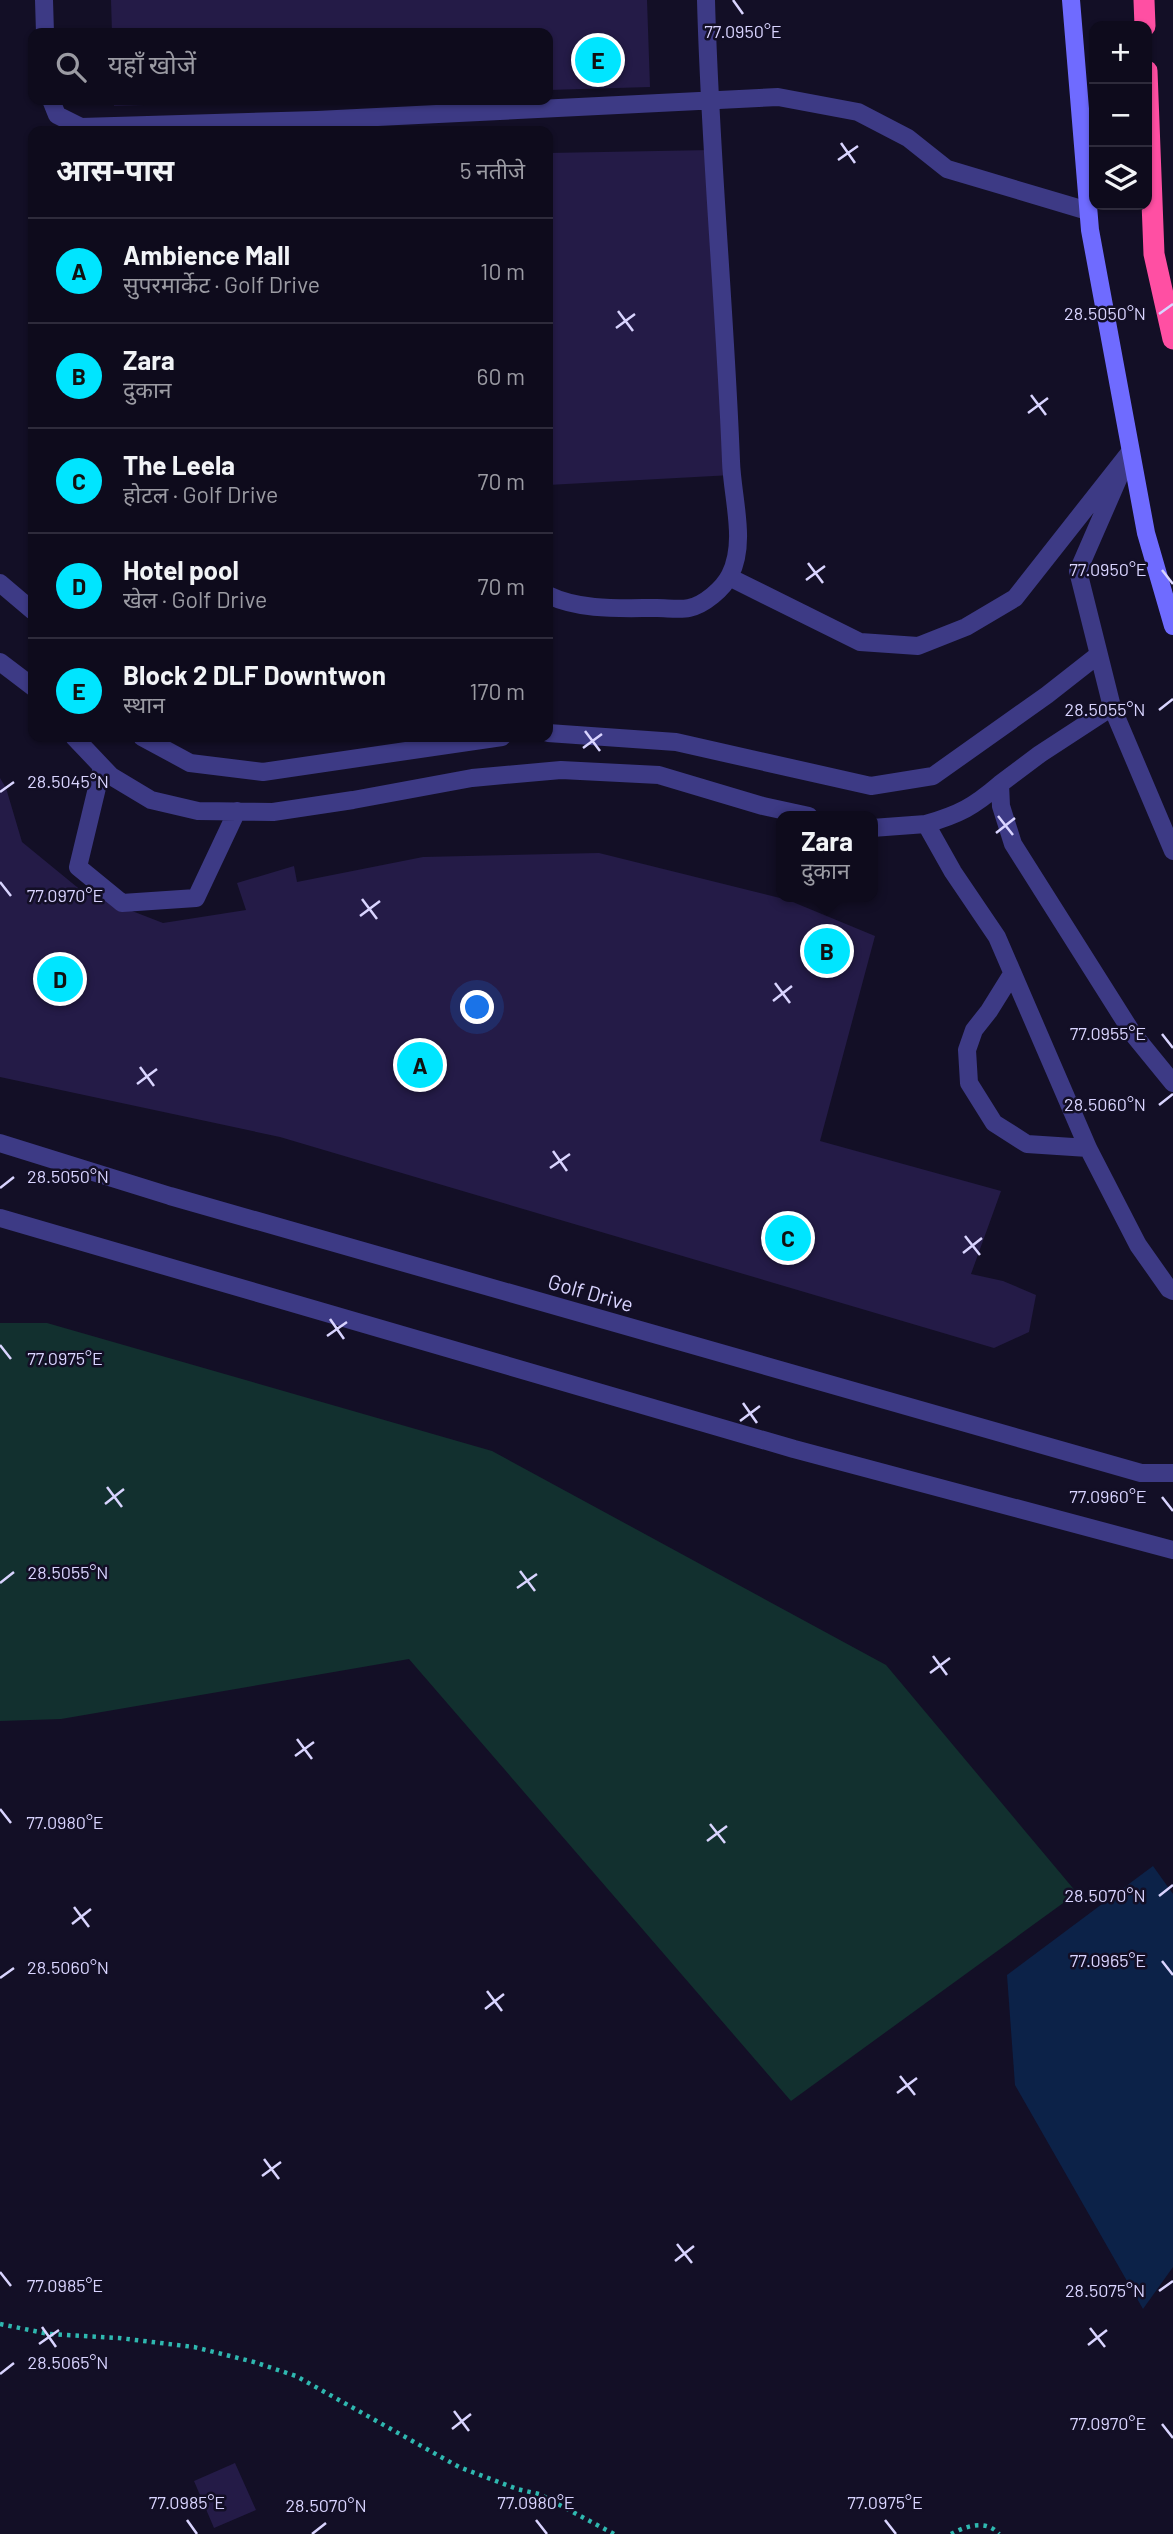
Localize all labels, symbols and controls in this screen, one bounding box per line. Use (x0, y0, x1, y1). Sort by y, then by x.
text: 77.0950°E (704, 20, 782, 42)
map controls (1089, 21, 1152, 210)
button: + (1089, 21, 1152, 84)
search box (28, 28, 553, 105)
pin: E (575, 34, 621, 86)
icon: search (52, 48, 90, 86)
text: यहाँ खोजें (108, 48, 196, 79)
button: − (1089, 84, 1152, 147)
button: layers (1089, 147, 1152, 210)
text: आस-पास (56, 151, 174, 187)
text: 5 नतीजे (460, 156, 525, 184)
text: Ambience Mall (123, 239, 290, 270)
text: A (71, 257, 87, 285)
text: 10 m (480, 257, 525, 285)
text: सुपरमार्केट · Golf Drive (123, 270, 320, 298)
text: 28.5050°N (1064, 302, 1146, 324)
text: Zara (123, 344, 175, 375)
text: B (72, 362, 86, 390)
text: 60 m (477, 362, 525, 390)
text: दुकान (123, 375, 172, 403)
text: The Leela (123, 449, 235, 480)
text: C (72, 467, 86, 495)
text: 70 m (478, 467, 525, 495)
text: होटल · Golf Drive (123, 480, 278, 508)
text: Hotel pool (123, 554, 239, 585)
text: 77.0950°E (1069, 558, 1147, 580)
text: D (72, 572, 86, 600)
text: 70 m (478, 572, 525, 600)
text: खेल · Golf Drive (123, 585, 267, 613)
text: Block 2 DLF Downtwon (123, 659, 386, 690)
text: E (72, 677, 86, 705)
text: 170 m (469, 677, 525, 705)
text: स्थान (123, 690, 165, 718)
text: 28.5055°N (1065, 698, 1145, 720)
text: 28.5045°N (27, 770, 109, 792)
popup (776, 811, 878, 902)
text: Zara (801, 825, 853, 856)
text: दुकान (801, 856, 850, 884)
text: 77.0970°E (27, 884, 103, 906)
pin: B (804, 925, 850, 977)
pin: D (37, 953, 83, 1005)
your location (460, 990, 494, 1024)
text: 77.0955°E (1070, 1022, 1146, 1044)
pin: A (397, 1039, 443, 1091)
text: 28.5060°N (1064, 1093, 1146, 1115)
text: 28.5050°N (27, 1165, 109, 1187)
pin: C (765, 1212, 811, 1264)
street label: Golf Drive (545, 1268, 637, 1316)
text: 77.0975°E (27, 1347, 103, 1369)
text: 77.0960°E (1069, 1485, 1147, 1507)
text: 28.5055°N (28, 1561, 108, 1583)
text: 77.0980°E (26, 1811, 104, 1833)
text: 28.5070°N (1064, 1884, 1146, 1906)
text: 77.0965°E (1070, 1949, 1146, 1971)
text: 28.5060°N (27, 1956, 109, 1978)
text: 77.0985°E (27, 2274, 103, 2296)
text: 28.5075°N (1065, 2279, 1145, 2301)
text: 28.5065°N (28, 2351, 109, 2373)
text: 77.0970°E (1070, 2412, 1146, 2434)
text: 77.0985°E (149, 2491, 225, 2513)
text: 77.0980°E (497, 2491, 575, 2513)
text: 77.0975°E (847, 2491, 923, 2513)
text: 28.5070°N (285, 2494, 367, 2516)

